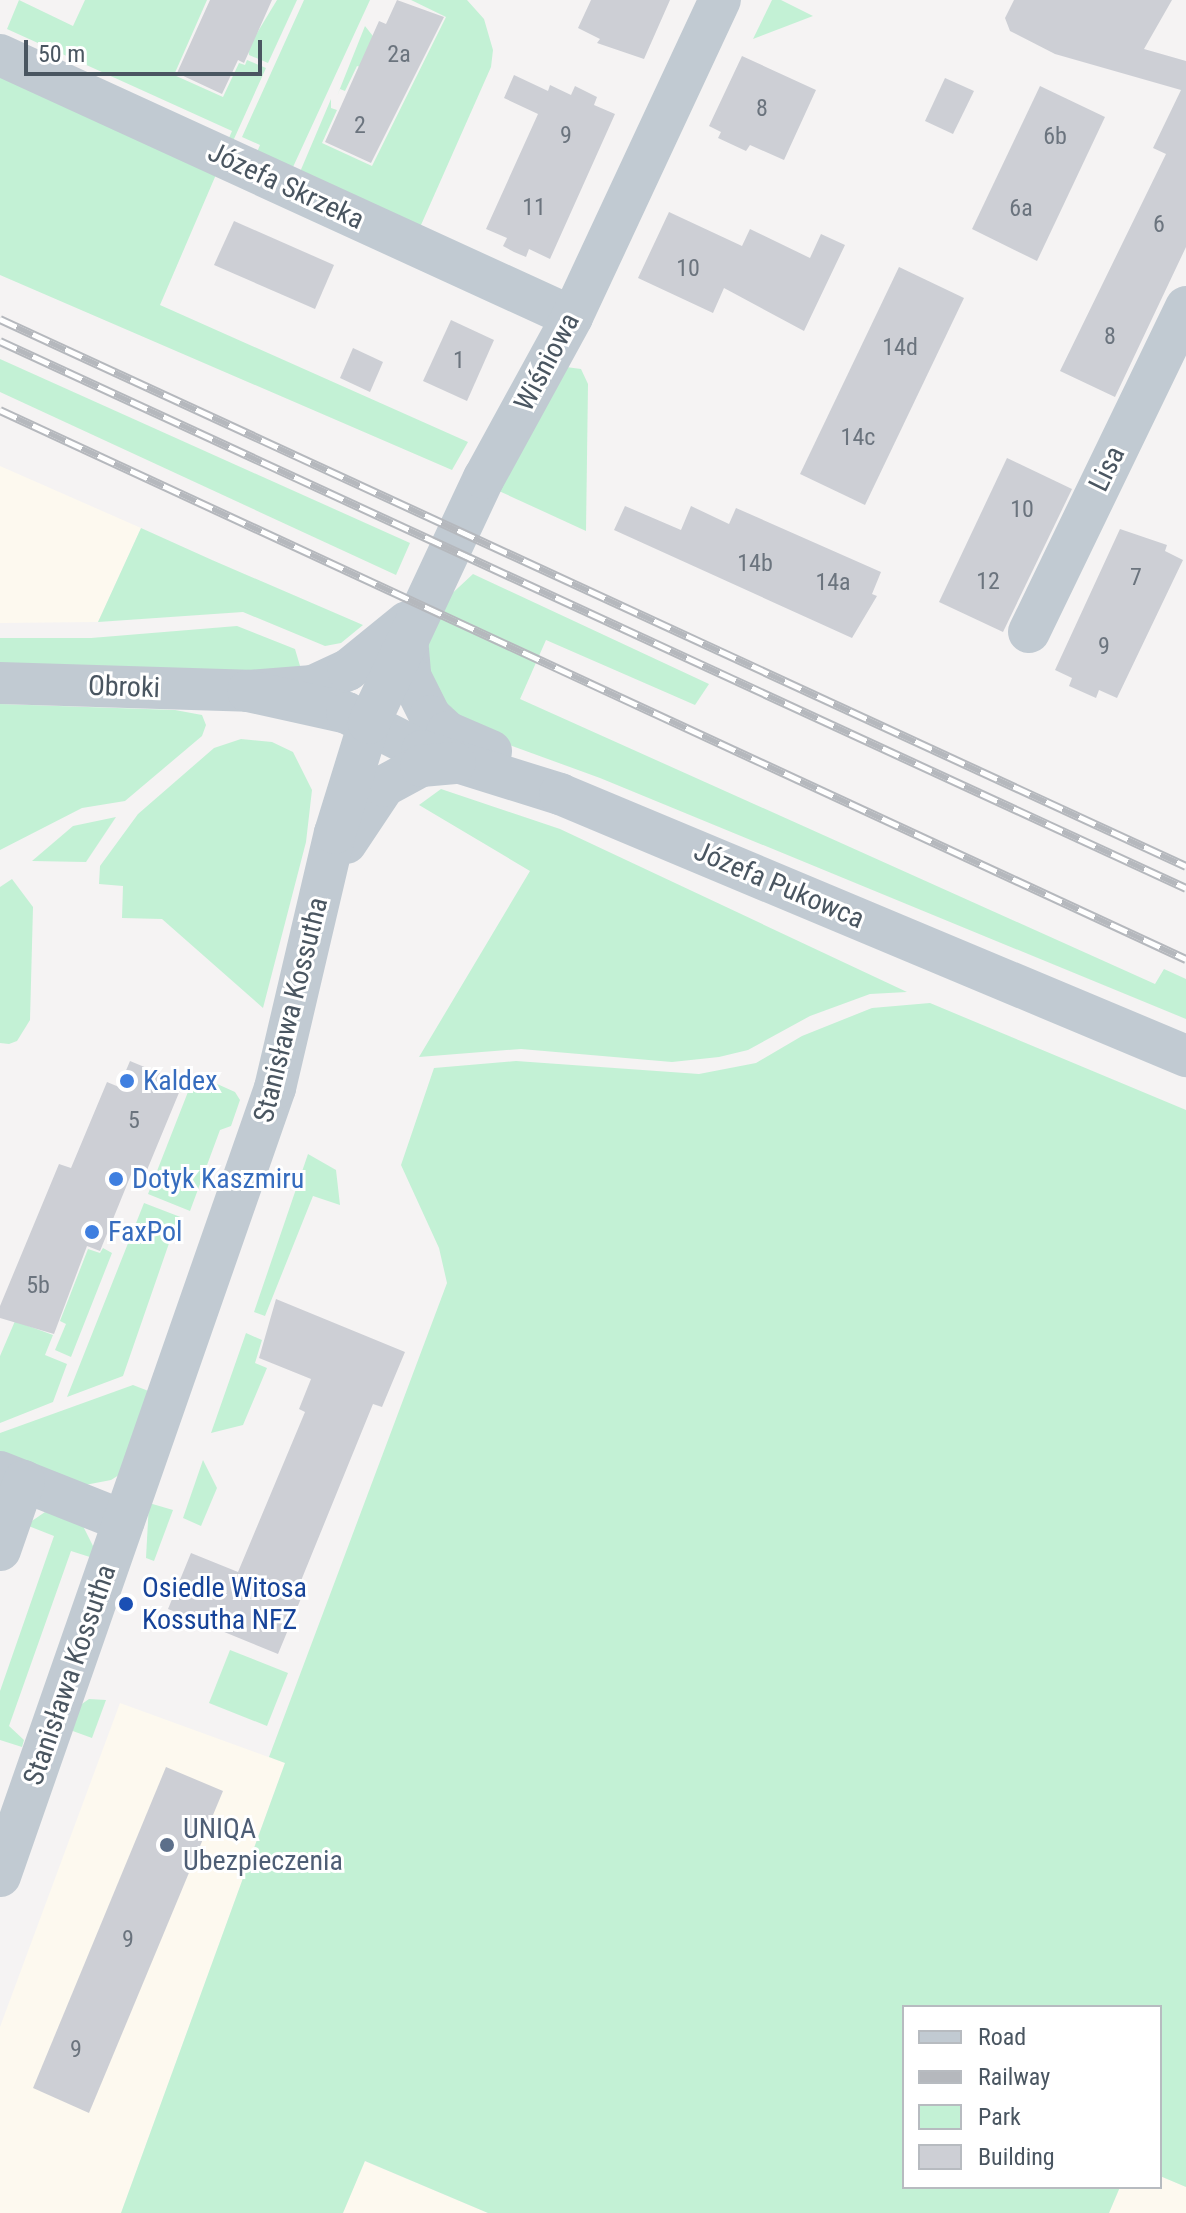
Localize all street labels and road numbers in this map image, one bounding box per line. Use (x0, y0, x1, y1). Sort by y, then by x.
street label: Józefa Skrzeka (203, 135, 369, 237)
street label: Wiśniowa (507, 307, 587, 417)
street label: Lisa (1082, 441, 1132, 497)
street label: Obroki (87, 669, 161, 705)
street label: Józefa Pukowca (689, 834, 869, 936)
street label: Stanisława Kossutha (247, 894, 335, 1126)
street label: Stanisława Kossutha (17, 1560, 123, 1790)

